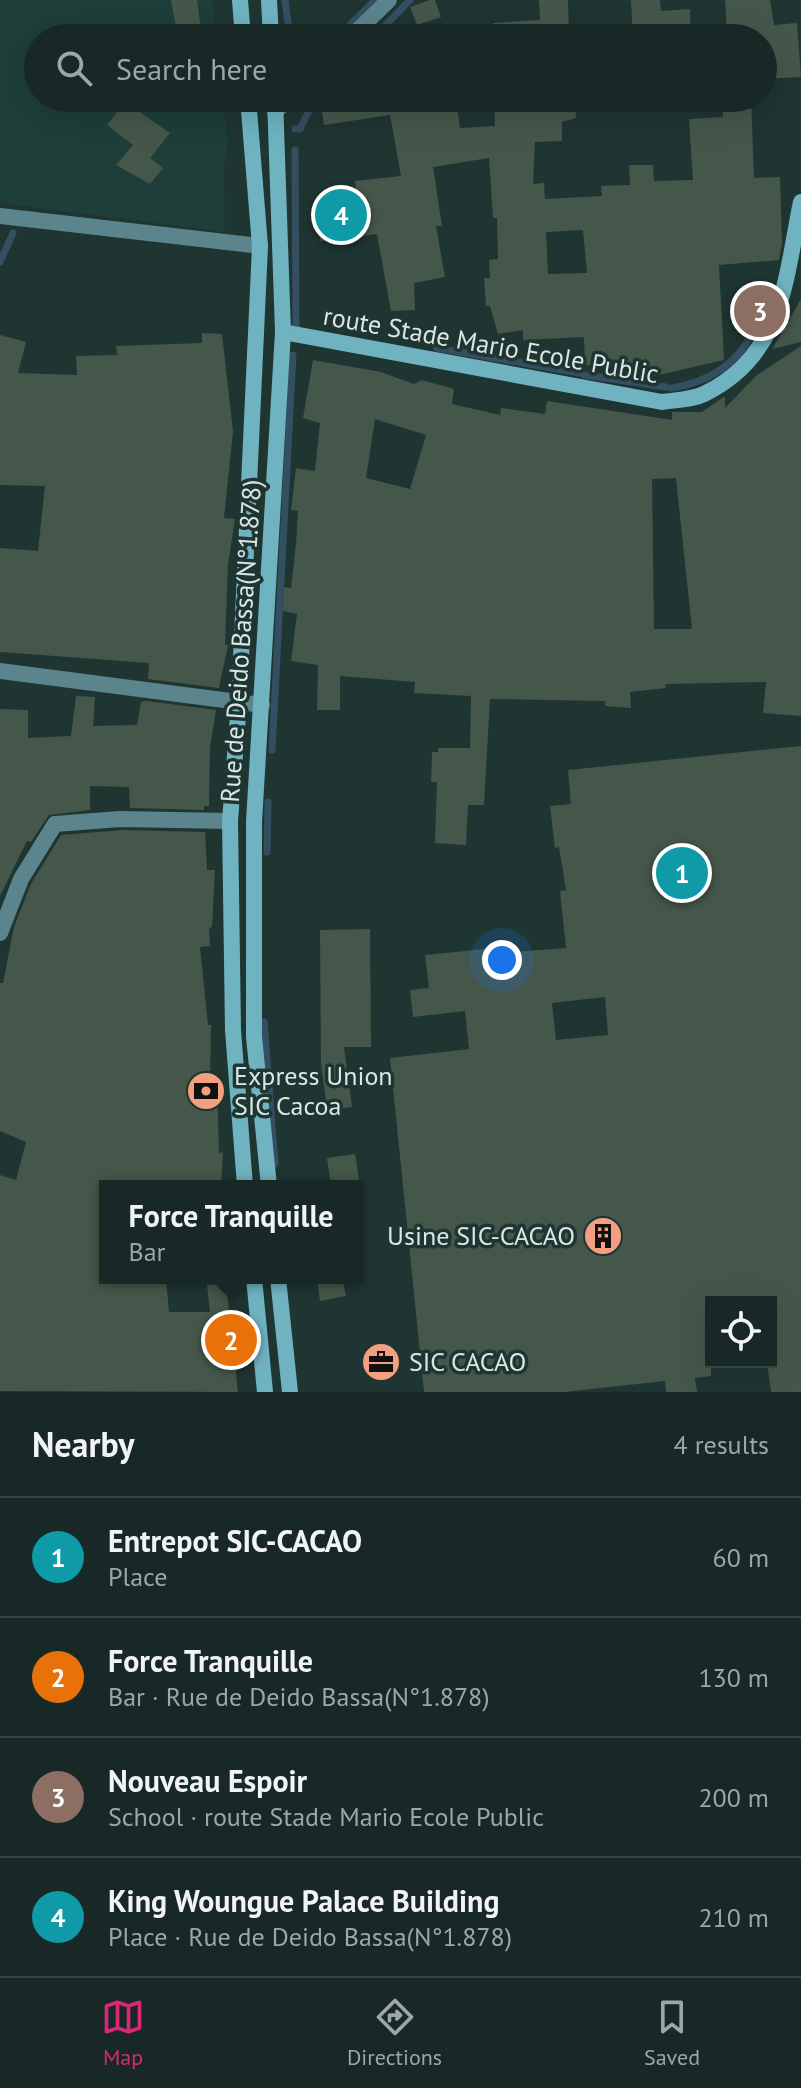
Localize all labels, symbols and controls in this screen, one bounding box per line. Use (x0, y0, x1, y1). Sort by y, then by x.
search box (24, 24, 777, 112)
icon: search (52, 46, 96, 90)
text: Search here (116, 49, 267, 88)
pin: 4 (315, 185, 367, 245)
pin: 3 (734, 281, 786, 341)
street label: route Stade Mario Ecole Public (321, 299, 661, 390)
street label: Rue de Deido Bassa(N°1.878) (213, 478, 268, 804)
pin: 1 (656, 843, 708, 903)
your location (482, 940, 522, 980)
place label: Express Union SIC Cacoa (234, 1059, 393, 1122)
bank icon: Express Union SIC Cacoa (185, 1070, 227, 1112)
popup (99, 1180, 363, 1284)
text: Force Tranquille (129, 1196, 333, 1235)
building icon: Usine SIC-CACAO (582, 1215, 624, 1257)
place label: Usine SIC-CACAO (387, 1219, 575, 1252)
text: Bar (129, 1235, 165, 1268)
map controls (705, 1296, 777, 1368)
button: locate (705, 1296, 777, 1368)
pin: 2 (205, 1310, 257, 1370)
office icon: SIC CACAO (360, 1341, 402, 1383)
place label: SIC CACAO (409, 1345, 526, 1378)
text: Nearby (32, 1422, 134, 1466)
text: 4 results (674, 1428, 769, 1461)
text: Entrepot SIC-CACAO (108, 1521, 362, 1560)
text: 1 (51, 1541, 65, 1574)
text: 60 m (713, 1541, 769, 1574)
text: Place (108, 1560, 167, 1593)
text: Force Tranquille (108, 1641, 313, 1680)
text: 2 (51, 1661, 65, 1694)
text: 130 m (698, 1661, 769, 1694)
text: Bar · Rue de Deido Bassa(N°1.878) (108, 1680, 490, 1713)
text: Nouveau Espoir (108, 1761, 307, 1800)
text: 3 (51, 1781, 65, 1814)
text: 200 m (698, 1781, 769, 1814)
text: School · route Stade Mario Ecole Public (108, 1800, 544, 1833)
text: King Woungue Palace Building (108, 1881, 499, 1920)
text: 4 (51, 1901, 65, 1934)
text: 210 m (698, 1901, 769, 1934)
text: Place · Rue de Deido Bassa(N°1.878) (108, 1920, 512, 1953)
tab: Map (101, 1995, 145, 2071)
tab: Directions (347, 1995, 442, 2071)
tab: Saved (644, 1995, 700, 2071)

